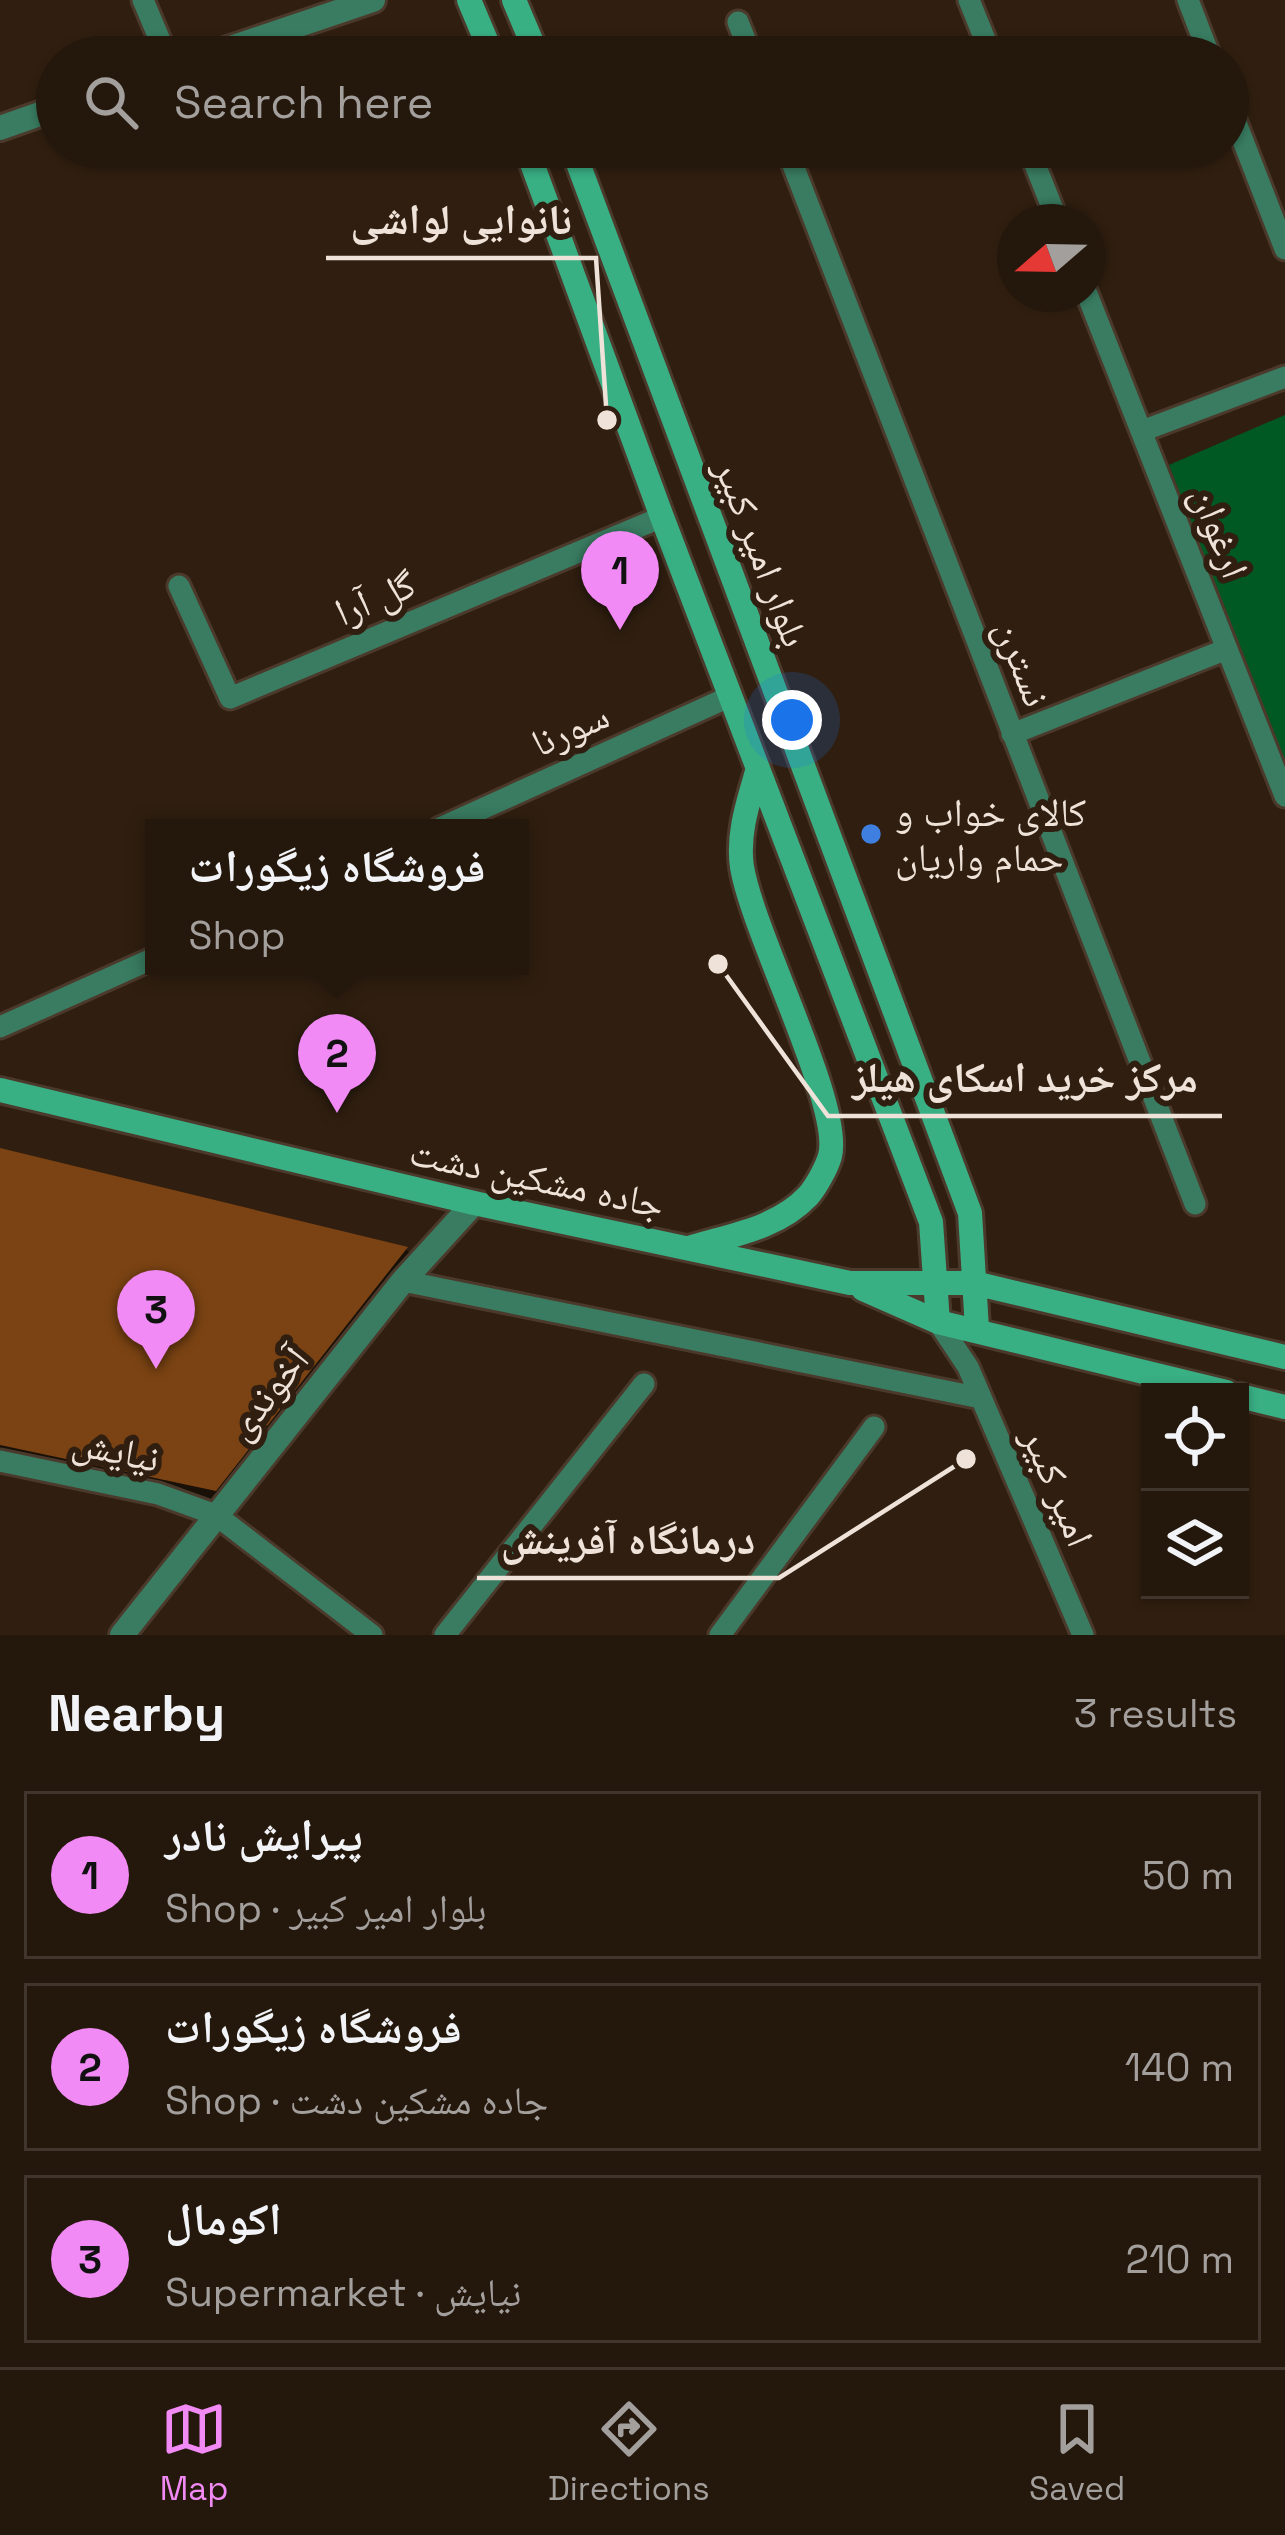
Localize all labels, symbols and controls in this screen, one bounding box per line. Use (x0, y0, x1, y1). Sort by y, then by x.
search box (36, 36, 1249, 168)
icon: search (78, 69, 144, 135)
text: Search here (174, 74, 433, 131)
callout: نانوایی لواشی (326, 180, 596, 258)
text: نانوایی لواشی (350, 193, 572, 246)
north arrow (997, 204, 1105, 312)
street label: بلوار امیر کبیر (703, 451, 820, 654)
street label: ارغوان (1180, 479, 1260, 585)
pin: 1 (581, 531, 659, 630)
street label: گل آرا (327, 559, 423, 637)
street label: نسترن (984, 613, 1062, 713)
street label: سورنا (524, 690, 616, 768)
your location (762, 690, 822, 750)
place label: کالای خواب و حمام واریان (895, 788, 1086, 884)
popup (145, 819, 529, 975)
marker: کالای خواب و حمام واریان (858, 821, 884, 847)
text: فروشگاه زیگورات (189, 838, 485, 895)
text: Shop (189, 911, 286, 960)
pin: 2 (298, 1014, 376, 1113)
callout: مرکز خرید اسکای هیلز (828, 1038, 1222, 1116)
text: مرکز خرید اسکای هیلز (850, 1051, 1198, 1104)
street label: جاده مشکین دشت (405, 1127, 669, 1229)
pin: 3 (117, 1270, 195, 1369)
street label: آخوندی (215, 1336, 320, 1449)
map controls (1141, 1383, 1249, 1599)
button: locate (1141, 1383, 1249, 1491)
street label: نیایش (68, 1417, 164, 1483)
street label: امیر کبیر (1011, 1419, 1105, 1554)
button: layers (1141, 1491, 1249, 1599)
callout: درمانگاه آفرینش (477, 1500, 779, 1578)
text: درمانگاه آفرینش (501, 1513, 755, 1566)
text: Nearby (48, 1681, 225, 1746)
text: 3 results (1074, 1689, 1237, 1738)
text: پیرایش نادر (165, 1807, 363, 1864)
text: 1 (81, 1851, 99, 1900)
text: 50 m (1142, 1851, 1234, 1900)
text: Shop · بلوار امیر کبیر (165, 1884, 487, 1933)
text: فروشگاه زیگورات (165, 1999, 462, 2056)
text: 2 (78, 2043, 102, 2092)
text: 140 m (1125, 2043, 1234, 2092)
text: Shop · جاده مشکین دشت (165, 2076, 548, 2125)
text: اکومال (165, 2191, 281, 2248)
text: 3 (78, 2235, 102, 2284)
text: 210 m (1126, 2235, 1234, 2284)
text: Supermarket · نیایش (165, 2268, 522, 2317)
tab: Map (160, 2396, 228, 2510)
tab: Directions (548, 2396, 710, 2510)
tab: Saved (1029, 2396, 1125, 2510)

